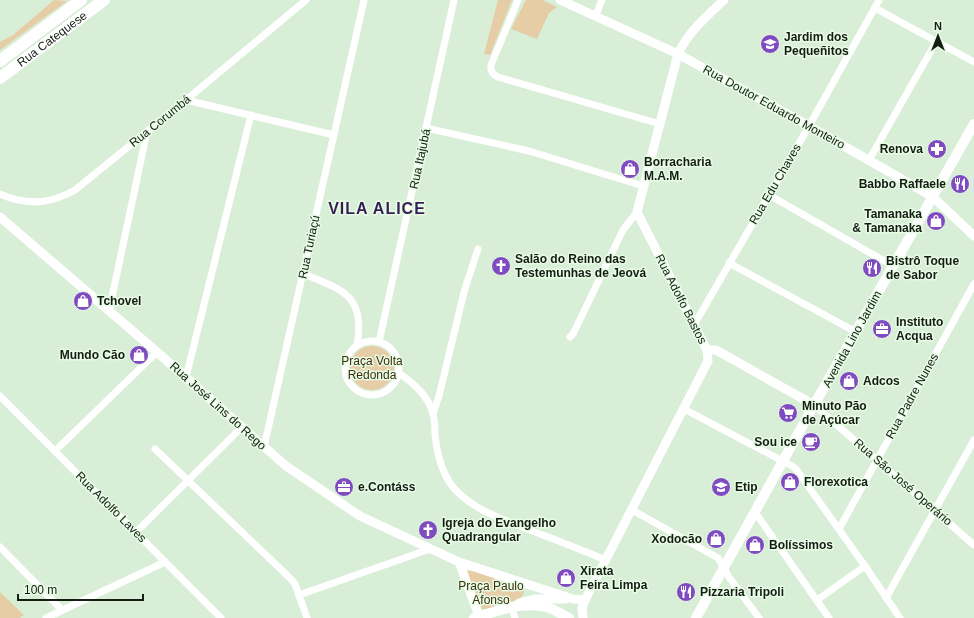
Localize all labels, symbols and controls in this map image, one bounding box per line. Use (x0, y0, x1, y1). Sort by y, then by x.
street label: Rua Catequese (14, 8, 90, 70)
north arrow (918, 16, 958, 56)
text: N (934, 20, 942, 32)
place label: Jardim dos Pequeñitos (784, 30, 849, 58)
school or university icon: Jardim dos Pequeñitos (759, 33, 781, 55)
street label: Rua Doutor Eduardo Monteiro (701, 62, 848, 152)
street label: Rua Corumbá (127, 92, 194, 150)
street label: Rua Itajubá (407, 127, 433, 190)
pharmacy icon: Renova (926, 138, 948, 160)
street label: Rua Edu Chaves (746, 141, 804, 227)
place label: Renova (880, 142, 923, 156)
place label: Borracharia M.A.M. (644, 155, 712, 183)
shop icon: Borracharia M.A.M. (619, 158, 641, 180)
restaurant icon: Babbo Raffaele (949, 173, 971, 195)
place label: Babbo Raffaele (859, 177, 946, 191)
district label: VILA ALICE (328, 200, 426, 217)
place label: Tamanaka & Tamanaka (852, 207, 922, 235)
shop icon: Tamanaka & Tamanaka (925, 210, 947, 232)
street label: Rua Turiaçú (295, 214, 323, 280)
place label: Salão do Reino das Testemunhas de Jeová (515, 252, 646, 280)
street label: Rua Adolfo Bastos (652, 252, 710, 346)
place label: Bistrô Toque de Sabor (886, 254, 959, 282)
church icon: Salão do Reino das Testemunhas de Jeová (490, 255, 512, 277)
restaurant icon: Bistrô Toque de Sabor (861, 257, 883, 279)
street label: Avenida Lino Jardim (820, 288, 884, 390)
shop icon: Tchovel (72, 290, 94, 312)
place label: Tchovel (97, 294, 141, 308)
place label: Instituto Acqua (896, 315, 943, 343)
office icon: Instituto Acqua (871, 318, 893, 340)
shop icon: Mundo Cão (128, 344, 150, 366)
place label: Mundo Cão (60, 348, 125, 362)
street label: Rua Padre Nunes (883, 351, 941, 441)
park label: Praça Volta Redonda (341, 354, 403, 382)
street label: Rua José Lins do Rego (167, 359, 269, 453)
shop icon: Adcos (838, 370, 860, 392)
place label: Adcos (863, 374, 900, 388)
place label: Minuto Pão de Açúcar (802, 399, 867, 427)
supermarket icon: Minuto Pão de Açúcar (777, 402, 799, 424)
cafe icon: Sou ice (800, 431, 822, 453)
place label: Sou ice (754, 435, 797, 449)
street label: Rua São José Operário (851, 436, 955, 529)
street label: Rua Adolfo Laves (73, 469, 149, 545)
shop icon: Florexotica (779, 471, 801, 493)
place label: Florexotica (804, 475, 868, 489)
office icon: e.Contáss (333, 476, 355, 498)
school or university icon: Etip (710, 476, 732, 498)
place label: e.Contáss (358, 480, 416, 494)
place label: Etip (735, 480, 758, 494)
place label: Igreja do Evangelho Quadrangular (442, 516, 556, 544)
church icon: Igreja do Evangelho Quadrangular (417, 519, 439, 541)
shop icon: Xodocão (705, 528, 727, 550)
place label: Xodocão (651, 532, 702, 546)
shop icon: Bolíssimos (744, 534, 766, 556)
place label: Bolíssimos (769, 538, 833, 552)
place label: Xirata Feira Limpa (580, 564, 648, 592)
shop icon: Xirata Feira Limpa (555, 567, 577, 589)
scale bar (18, 576, 143, 602)
park label: Praça Paulo Afonso (458, 579, 524, 607)
restaurant icon: Pizzaria Tripoli (675, 581, 697, 603)
text: 100 m (24, 583, 57, 597)
place label: Pizzaria Tripoli (700, 585, 784, 599)

